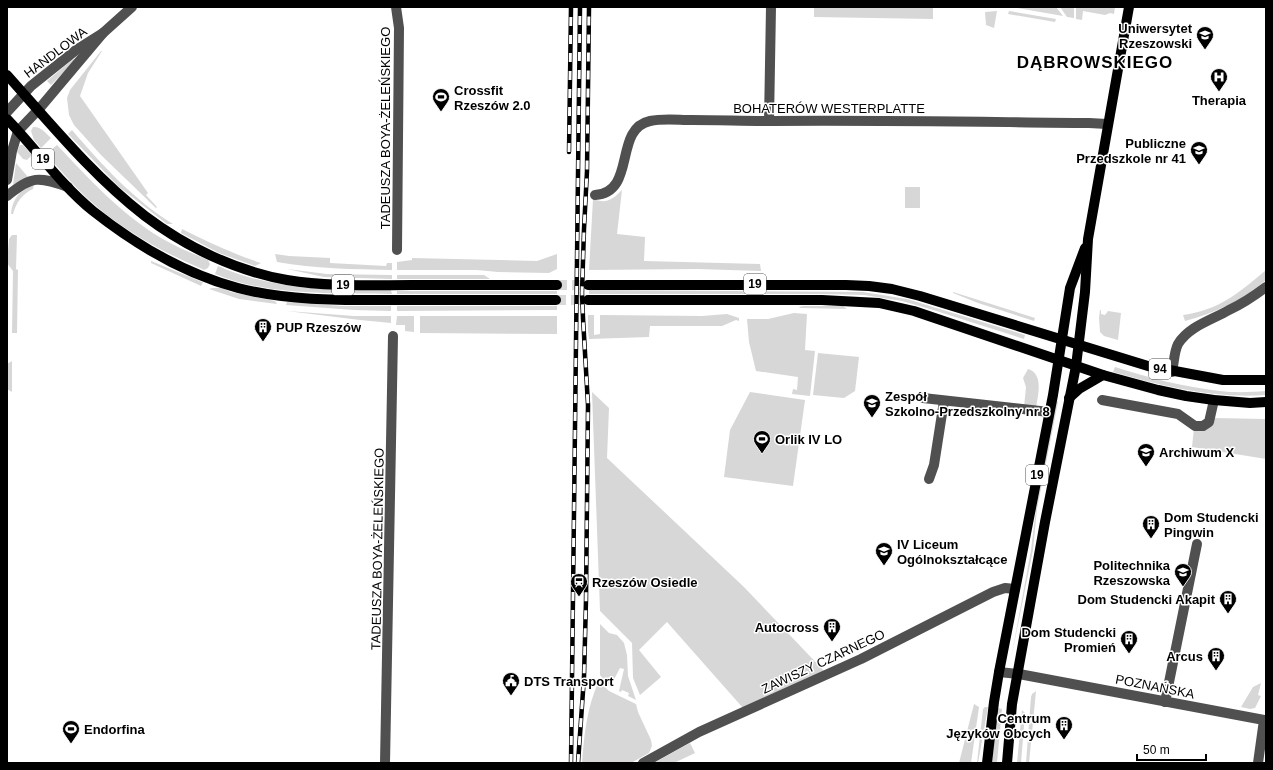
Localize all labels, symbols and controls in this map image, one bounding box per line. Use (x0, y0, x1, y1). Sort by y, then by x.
place label: Uniwersytet Rzeszowski (1118, 21, 1193, 51)
street label: HANDLOWA (21, 24, 90, 81)
school or university icon: Uniwersytet Rzeszowski (1195, 25, 1215, 50)
street label: TADEUSZA BOYA-ŻELEŃSKIEGO (378, 27, 393, 229)
district label: DĄBROWSKIEGO (1017, 53, 1173, 72)
hospital icon: Therapia (1209, 67, 1229, 92)
place label: Crossfit Rzeszów 2.0 (454, 83, 531, 113)
sports icon: Crossfit Rzeszów 2.0 (431, 87, 451, 112)
place label: Therapia (1192, 93, 1247, 108)
street label: BOHATERÓW WESTERPLATTE (733, 101, 925, 116)
place label: Publiczne Przedszkole nr 41 (1076, 136, 1186, 166)
school or university icon: Publiczne Przedszkole nr 41 (1189, 140, 1209, 165)
road number: 19 (32, 149, 54, 169)
road number: 19 (744, 274, 766, 294)
road number: 19 (332, 275, 354, 295)
building icon: PUP Rzeszów (253, 317, 273, 342)
place label: PUP Rzeszów (276, 320, 362, 335)
road number: 94 (1149, 359, 1171, 379)
place label: Zespół Szkolno-Przedszkolny nr 8 (885, 389, 1050, 419)
school or university icon: Zespół Szkolno-Przedszkolny nr 8 (862, 393, 882, 418)
sports icon: Orlik IV LO (752, 429, 772, 454)
place label: Orlik IV LO (775, 432, 842, 447)
school or university icon: Archiwum X (1136, 442, 1156, 467)
place label: Archiwum X (1159, 445, 1234, 460)
street label: TADEUSZA BOYA-ŻELEŃSKIEGO (368, 448, 387, 650)
road number: 19 (1026, 465, 1048, 485)
place label: Dom Studencki Pingwin (1164, 510, 1259, 540)
building icon: Dom Studencki Pingwin (1141, 514, 1161, 539)
place label: IV Liceum Ogólnokształcące (897, 537, 1008, 567)
school or university icon: IV Liceum Ogólnokształcące (874, 541, 894, 566)
place label: Politechnika Rzeszowska (1093, 558, 1171, 588)
school or university icon: Politechnika Rzeszowska (1173, 562, 1193, 587)
station icon: Rzeszów Osiedle (569, 572, 589, 597)
place label: Rzeszów Osiedle (592, 575, 697, 590)
building icon: Dom Studencki Akapit (1218, 589, 1238, 614)
place label: Dom Studencki Akapit (1078, 592, 1216, 607)
building icon: Autocross (822, 617, 842, 642)
place label: Autocross (755, 620, 819, 635)
place label: Dom Studencki Promień (1021, 625, 1116, 655)
street label: ZAWISZY CZARNEGO (759, 626, 887, 697)
building icon: Dom Studencki Promień (1119, 629, 1139, 654)
building icon: Arcus (1206, 646, 1226, 671)
place label: Arcus (1166, 649, 1203, 664)
public building icon: DTS Transport (501, 671, 521, 696)
street label: POZNAŃSKA (1114, 671, 1196, 702)
place label: DTS Transport (524, 674, 614, 689)
place label: Centrum Języków Obcych (946, 711, 1051, 741)
building icon: Centrum Języków Obcych (1054, 715, 1074, 740)
sports icon: Endorfina (61, 719, 81, 744)
place label: Endorfina (84, 722, 145, 737)
scale bar (1137, 736, 1206, 762)
text: 50 m (1143, 743, 1170, 757)

